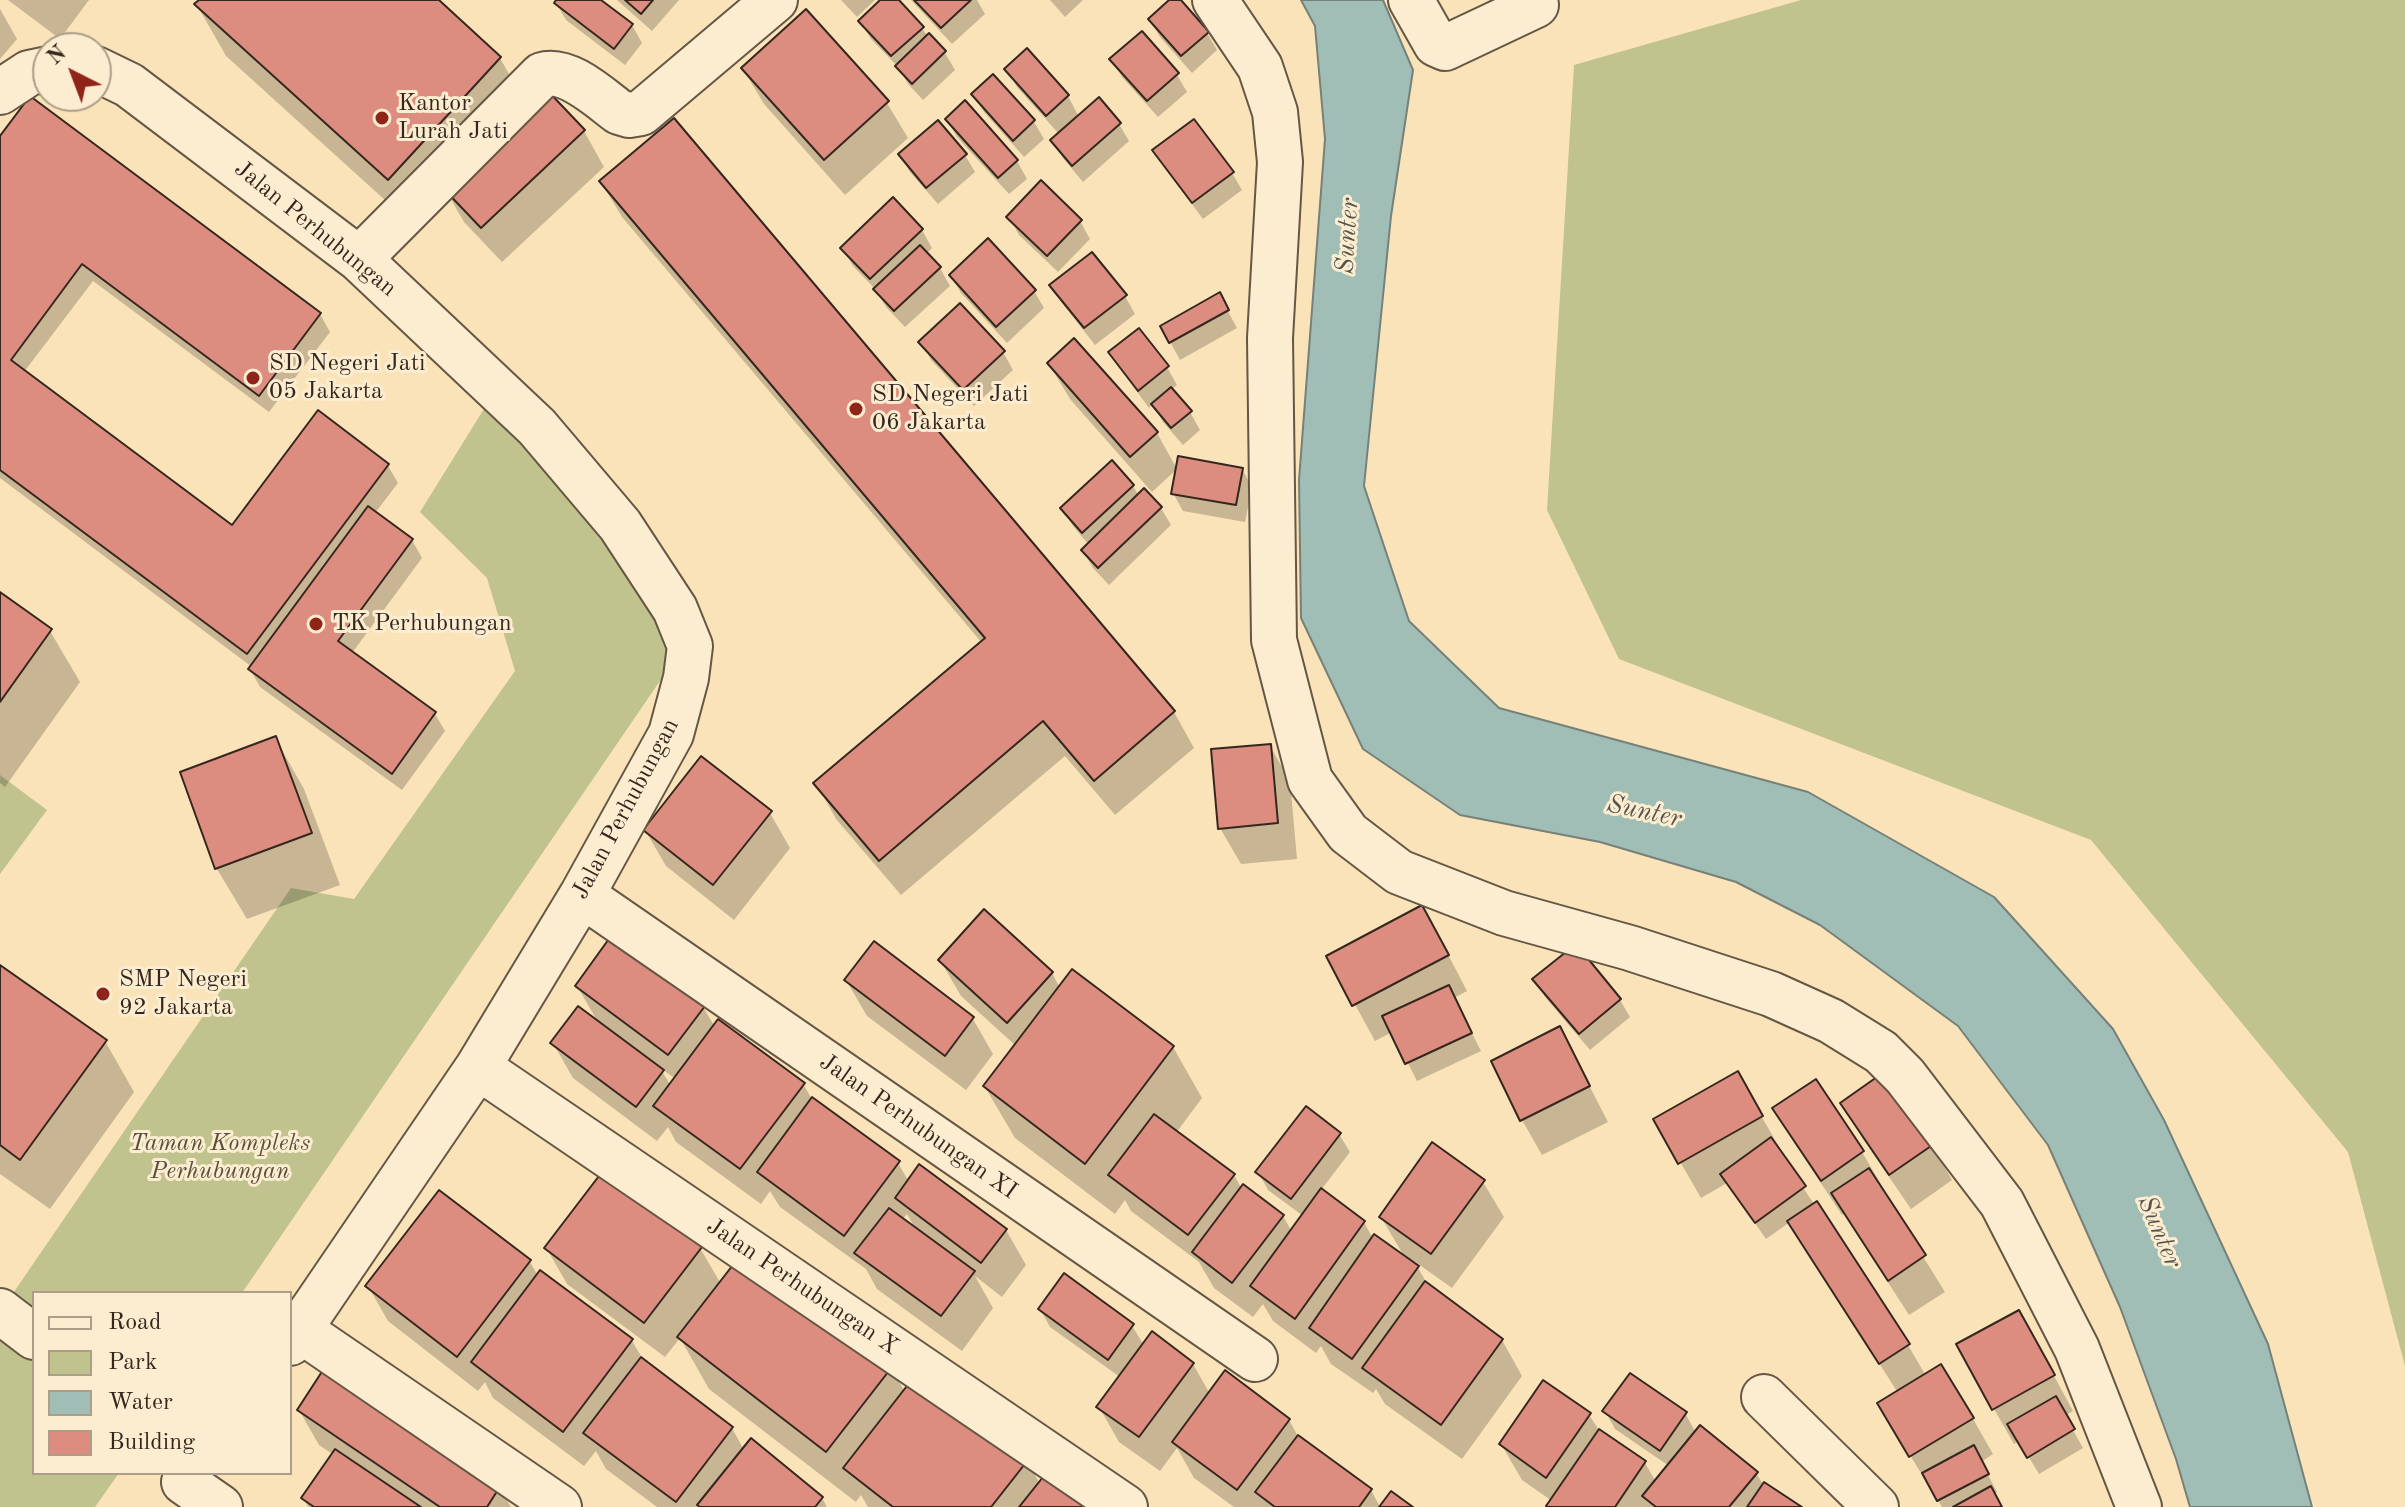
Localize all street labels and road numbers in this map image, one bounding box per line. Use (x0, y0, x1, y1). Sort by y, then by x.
street label: Jalan Perhubungan (228, 155, 402, 303)
street label: Jalan Perhubungan (566, 714, 686, 904)
street label: Jalan Perhubungan XI (814, 1048, 1022, 1206)
street label: Jalan Perhubungan X (701, 1212, 903, 1362)

